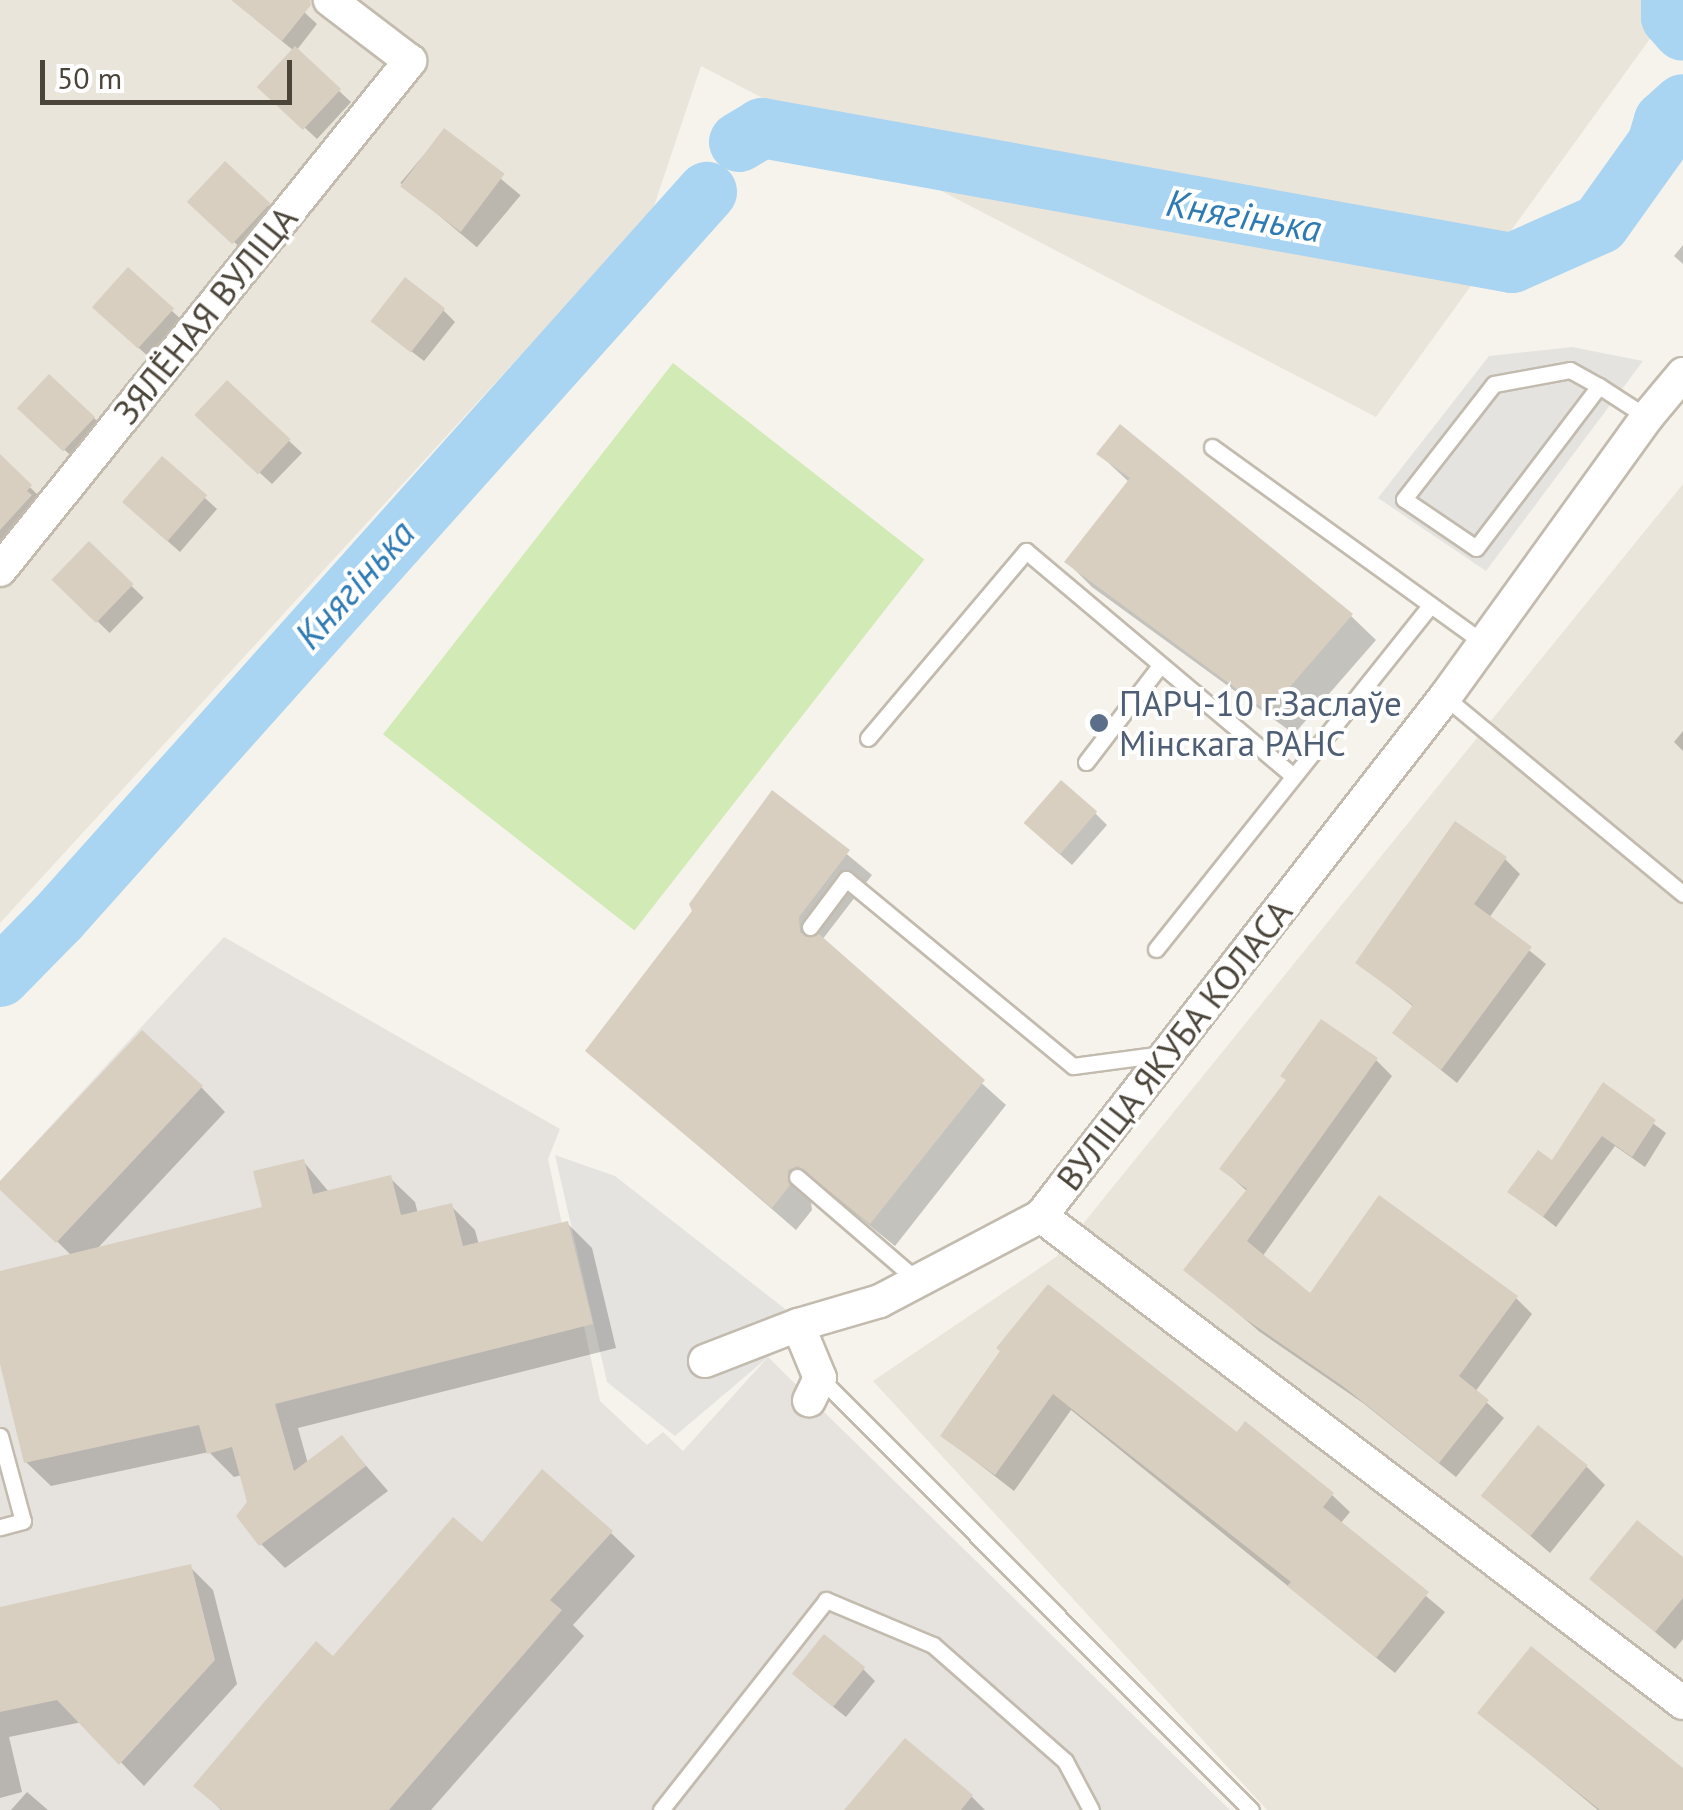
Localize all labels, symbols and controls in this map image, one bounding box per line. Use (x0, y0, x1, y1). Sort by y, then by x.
scale bar (45, 40, 298, 102)
text: 50 m (57, 58, 122, 97)
water label: Княгінька (1163, 179, 1325, 251)
street label: ЗЯЛЁНАЯ ВУЛІЦА (104, 198, 306, 432)
water label: Княгінька (285, 511, 423, 657)
place label: ПАРЧ-10 г.Заслаўе Мінскага РАНС (1119, 682, 1402, 764)
marker: ПАРЧ-10 г.Заслаўе Мінскага РАНС (1088, 712, 1110, 734)
street label: ВУЛІЦА ЯКУБА КОЛАСА (1047, 890, 1301, 1200)

